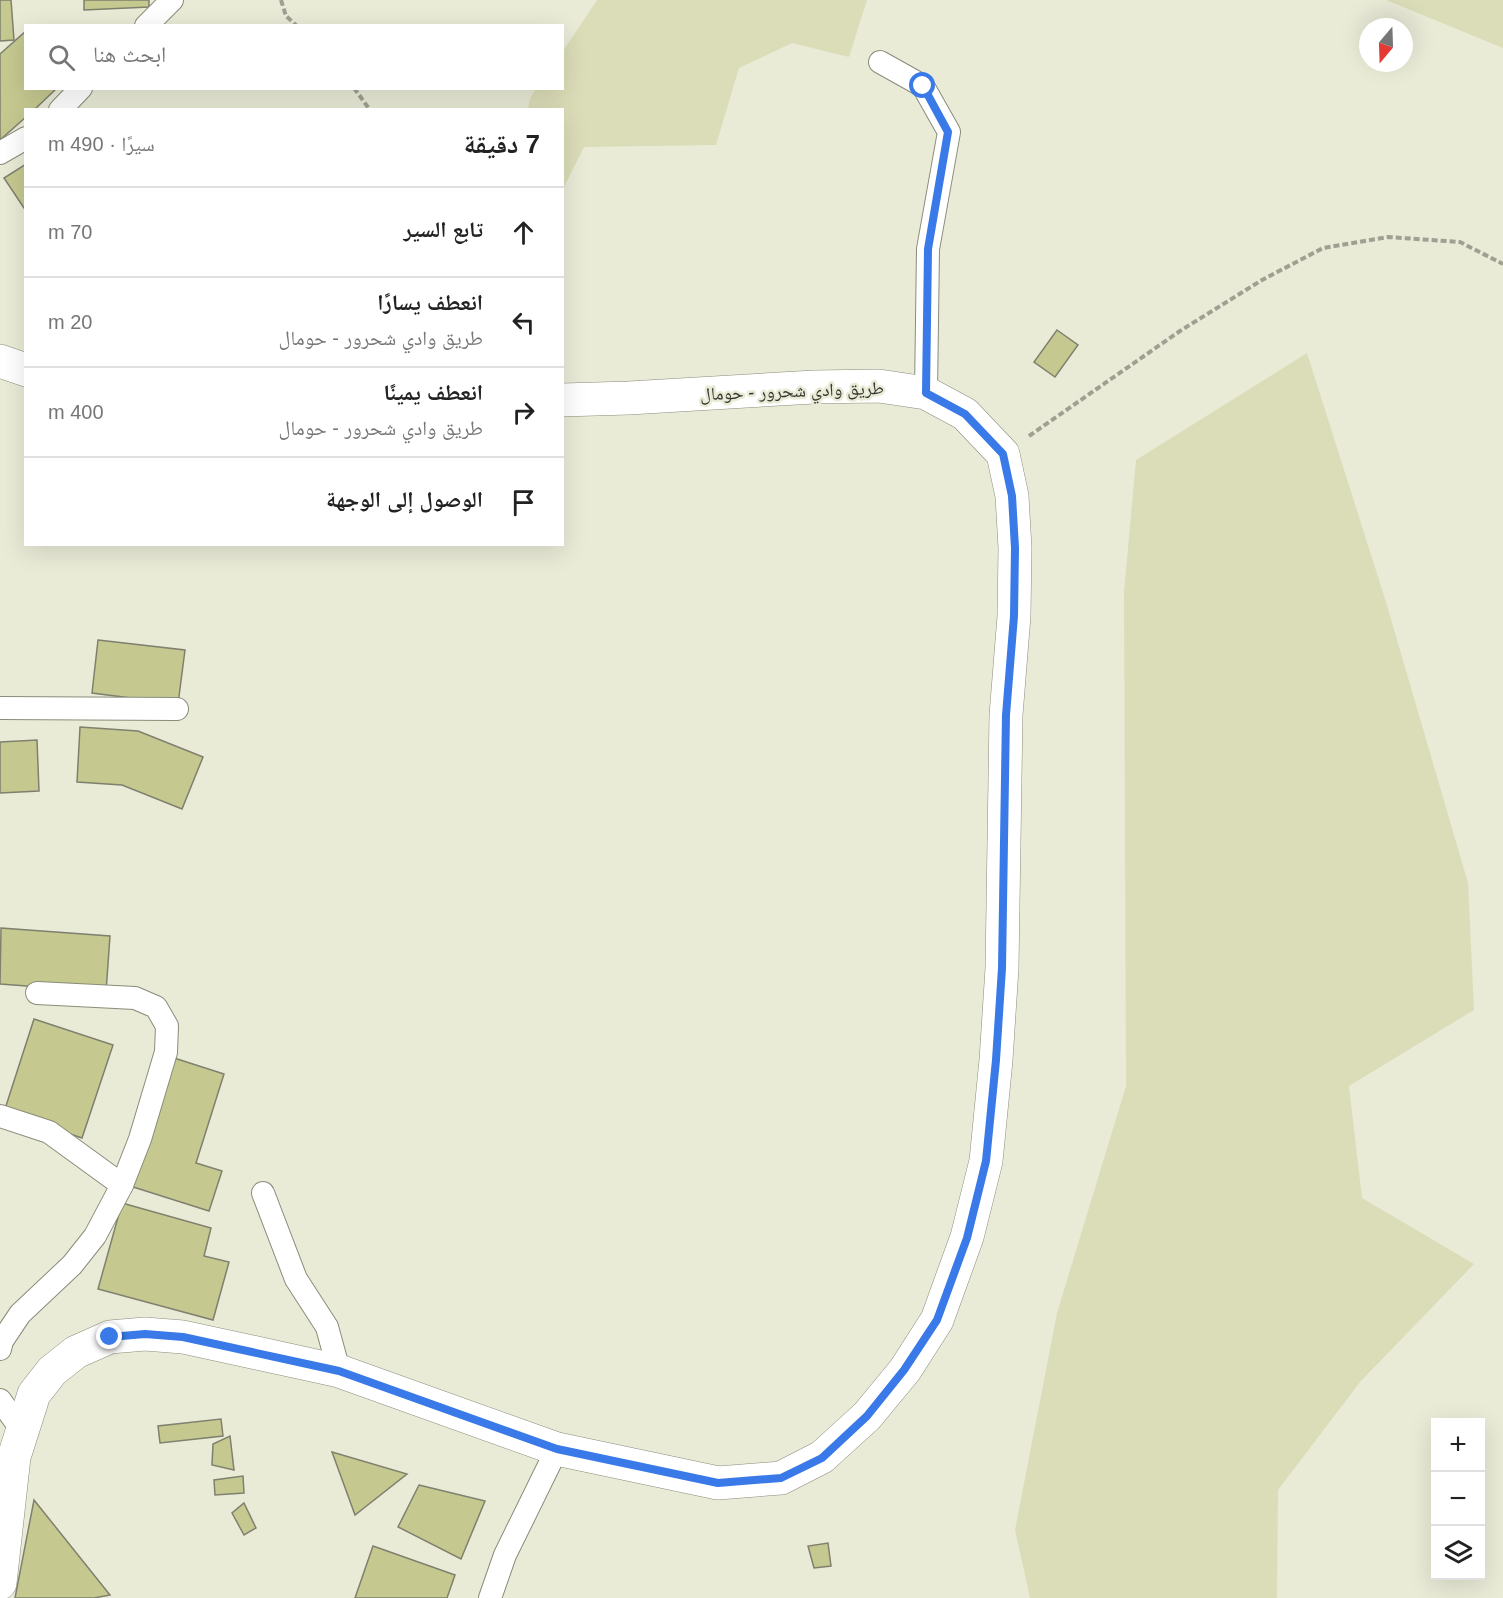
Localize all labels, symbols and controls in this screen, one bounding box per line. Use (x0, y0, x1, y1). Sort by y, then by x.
north arrow (1359, 18, 1413, 72)
search box (24, 24, 564, 90)
icon: search (45, 41, 78, 74)
text: ابحث هنا (93, 42, 166, 67)
route start (909, 72, 935, 98)
text: 7 دقيقة (464, 129, 540, 159)
text: سيرًا · 490 m (48, 133, 155, 155)
icon: ahead (507, 216, 540, 249)
text: تابع السير (403, 217, 483, 242)
text: 70 m (48, 221, 92, 243)
text: انعطف يسارًا (377, 290, 483, 315)
icon: left (507, 306, 540, 339)
text: 20 m (48, 311, 92, 333)
text: طريق وادي شحرور - حومال (279, 327, 483, 349)
street label: طريق وادي شحرور - حومال (700, 378, 884, 409)
text: انعطف يمينًا (384, 380, 483, 405)
icon: right (507, 396, 540, 429)
text: 400 m (48, 401, 104, 423)
text: طريق وادي شحرور - حومال (279, 417, 483, 439)
icon: arrive (507, 486, 540, 519)
text: الوصول إلى الوجهة (326, 487, 483, 512)
route end (96, 1323, 122, 1349)
map controls (1431, 1418, 1485, 1580)
button: + (1431, 1418, 1485, 1472)
button: − (1431, 1472, 1485, 1526)
button: layers (1431, 1526, 1485, 1580)

